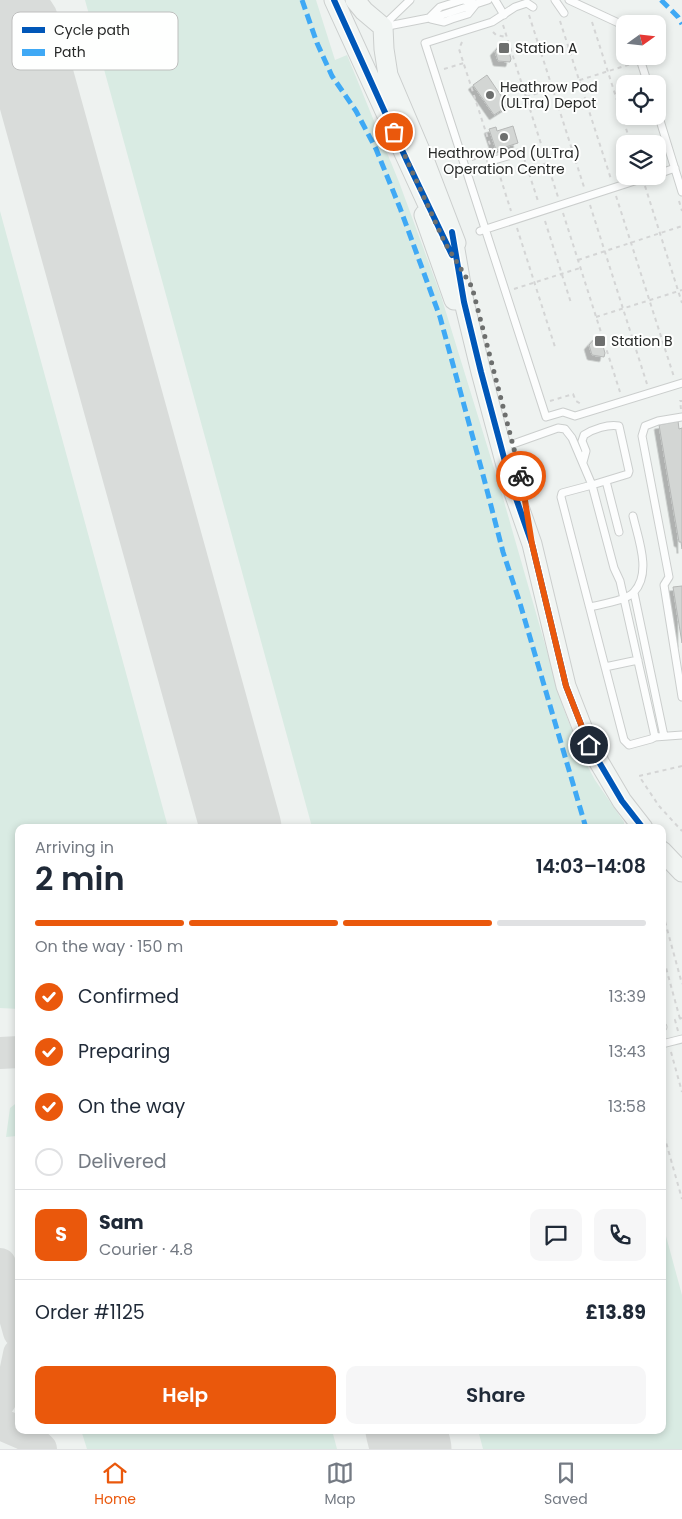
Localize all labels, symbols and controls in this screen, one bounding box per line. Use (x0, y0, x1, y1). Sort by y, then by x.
legend (12, 12, 178, 70)
north arrow (616, 15, 666, 65)
map controls (616, 15, 666, 185)
text: Cycle path (54, 20, 130, 40)
place label: Station A (515, 38, 577, 58)
marker: Station A (497, 41, 511, 55)
text: Path (54, 42, 86, 62)
button: locate (616, 75, 666, 125)
place label: Heathrow Pod (ULTra) Depot (500, 77, 598, 113)
marker: Heathrow Pod (ULTra) Depot (484, 89, 496, 101)
pin (373, 111, 415, 153)
icon: bag (380, 118, 408, 146)
marker: Heathrow Pod (ULTra) Operation Centre (498, 131, 510, 143)
button: layers (616, 135, 666, 185)
place label: Heathrow Pod (ULTra) Operation Centre (428, 143, 580, 179)
place label: Station B (611, 331, 673, 351)
marker: Station B (593, 334, 607, 348)
courier (496, 451, 546, 501)
icon: bike (507, 462, 535, 490)
pin (568, 724, 610, 766)
icon: home (575, 731, 603, 759)
text: Arriving in (35, 836, 114, 859)
text: 14:03–14:08 (536, 853, 646, 880)
text: 2 min (35, 856, 125, 901)
text: On the way · 150 m (35, 935, 183, 958)
icon: check (35, 983, 63, 1011)
text: Confirmed (78, 983, 179, 1010)
text: 13:39 (609, 985, 646, 1008)
icon: check (35, 1038, 63, 1066)
text: Preparing (78, 1038, 170, 1065)
text: 13:43 (609, 1040, 646, 1063)
icon: check (35, 1093, 63, 1121)
text: On the way (78, 1093, 185, 1120)
text: 13:58 (608, 1095, 646, 1118)
text: Delivered (78, 1148, 167, 1175)
text: Sam (99, 1209, 144, 1236)
button: chat (530, 1209, 582, 1261)
button: phone (594, 1209, 646, 1261)
text: S (55, 1221, 67, 1248)
text: Courier · 4.8 (99, 1238, 193, 1261)
text: Order #1125 (35, 1299, 145, 1326)
text: £13.89 (585, 1299, 646, 1326)
button: Help (35, 1366, 336, 1424)
button: Share (346, 1366, 646, 1424)
tab: Home (94, 1459, 136, 1510)
tab: Map (325, 1459, 356, 1510)
tab: Saved (544, 1459, 588, 1510)

